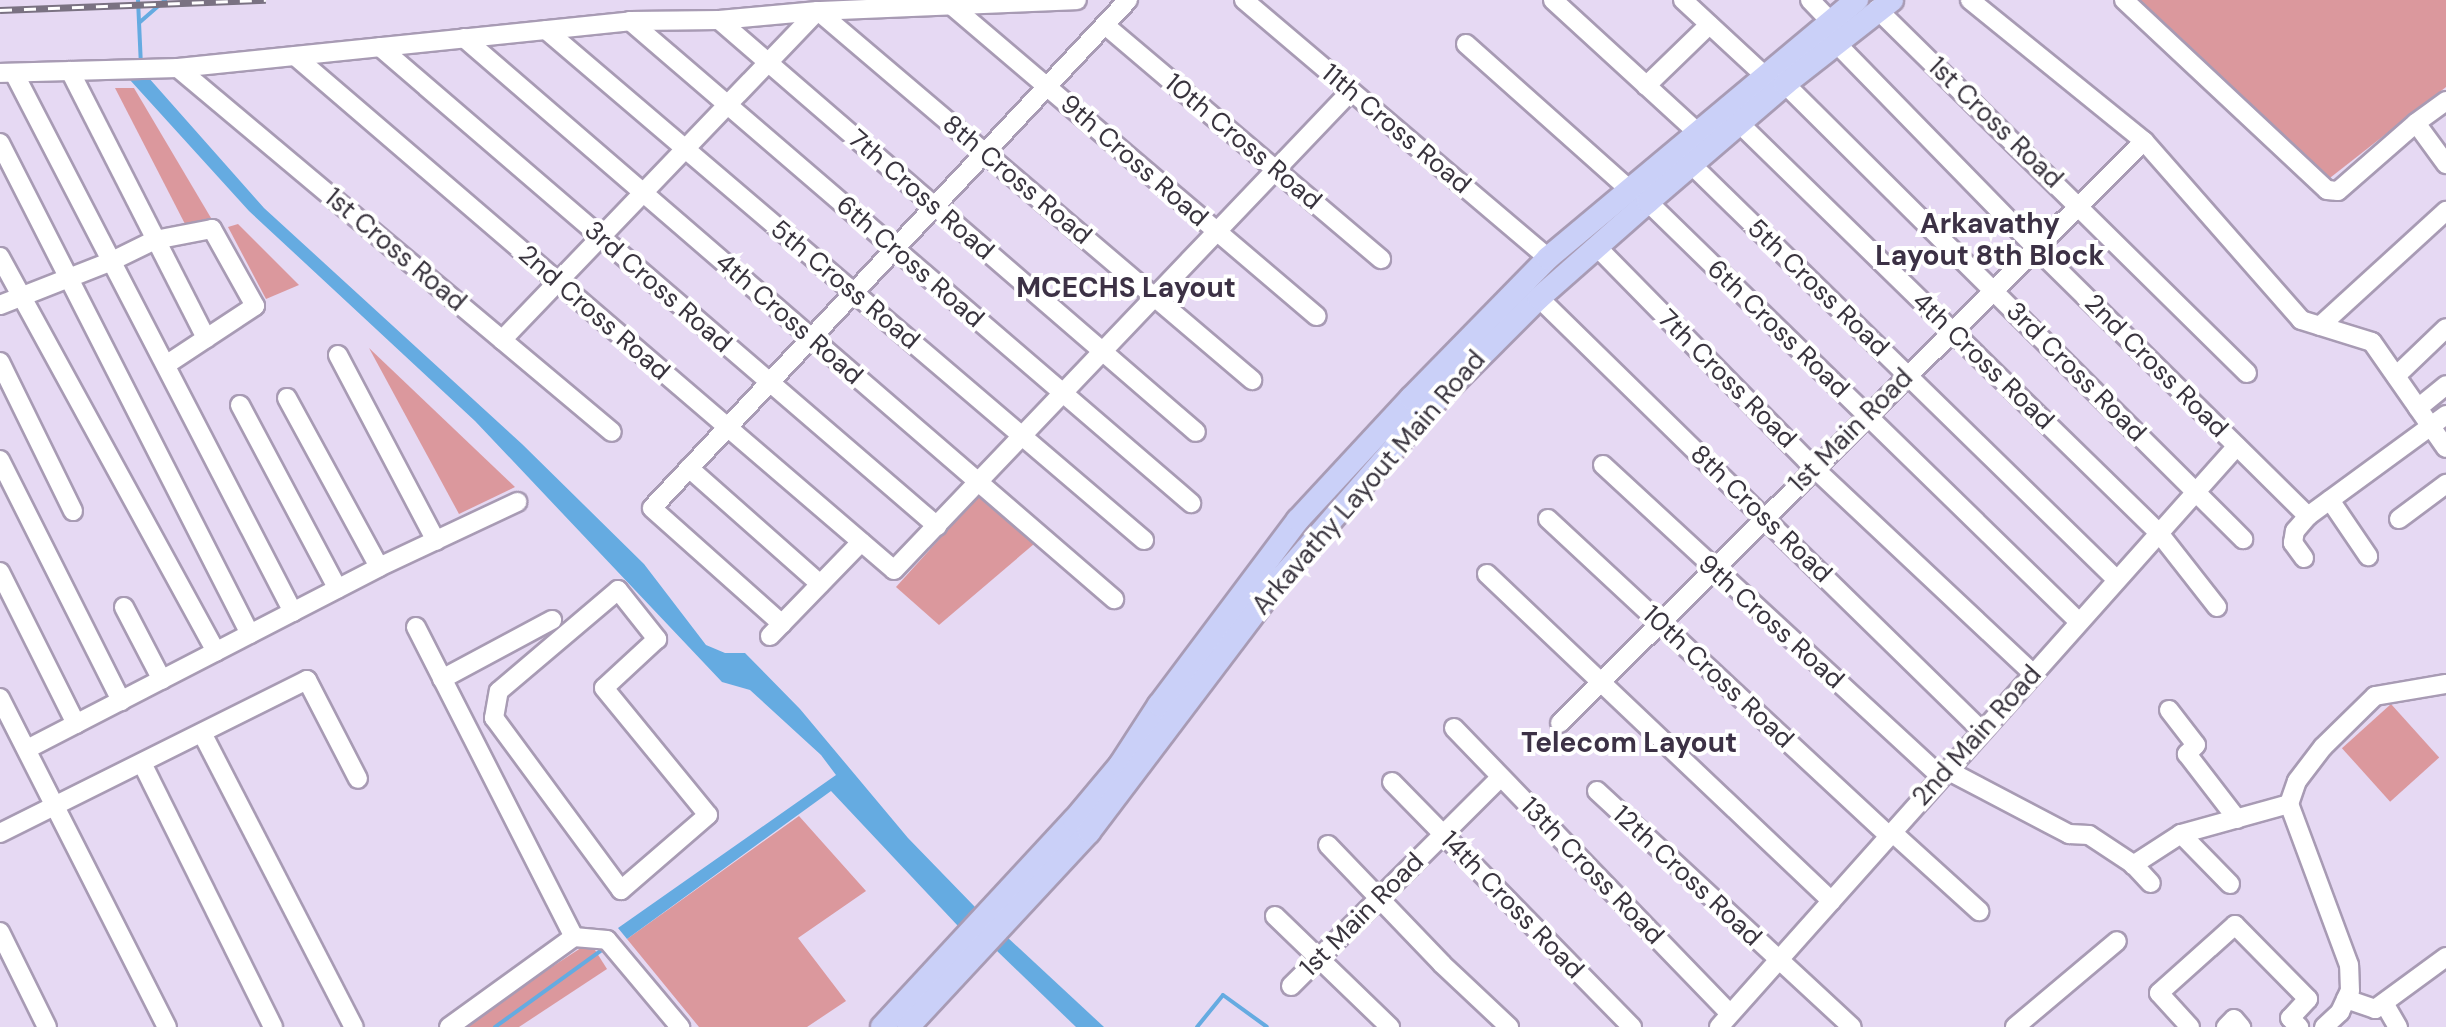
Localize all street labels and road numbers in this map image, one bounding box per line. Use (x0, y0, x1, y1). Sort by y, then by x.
street label: 1st Cross Road (1921, 51, 2069, 195)
street label: 11th Cross Road (1315, 58, 1477, 200)
street label: 10th Cross Road (1158, 67, 1328, 217)
street label: 9th Cross Road (1054, 89, 1214, 233)
street label: 8th Cross Road (936, 109, 1098, 251)
street label: 7th Cross Road (842, 123, 1000, 267)
street label: 1st Cross Road (318, 182, 472, 318)
street label: 6th Cross Road (830, 190, 990, 334)
street label: 5th Cross Road (1741, 213, 1895, 363)
street label: 5th Cross Road (764, 214, 926, 356)
street label: 3rd Cross Road (578, 215, 738, 359)
street label: 2nd Cross Road (512, 239, 676, 387)
street label: 4th Cross Road (709, 247, 869, 391)
street label: 6th Cross Road (1701, 253, 1855, 405)
street label: 4th Cross Road (1906, 286, 2060, 436)
street label: 2nd Cross Road (2078, 288, 2234, 444)
street label: 3rd Cross Road (2000, 296, 2152, 448)
street label: 7th Cross Road (1651, 303, 1803, 455)
street label: Arkavathy Layout Main Road (1246, 345, 1492, 621)
street label: 1st Main Road (1783, 363, 1919, 499)
street label: 8th Cross Road (1684, 439, 1838, 589)
street label: 9th Cross Road (1692, 548, 1850, 696)
street label: 10th Cross Road (1636, 599, 1800, 755)
street label: 2nd Main Road (1906, 660, 2048, 812)
street label: 13th Cross Road (1514, 791, 1670, 951)
street label: 12th Cross Road (1606, 799, 1768, 953)
street label: 14th Cross Road (1434, 825, 1590, 985)
street label: 1st Main Road (1294, 847, 1430, 983)

